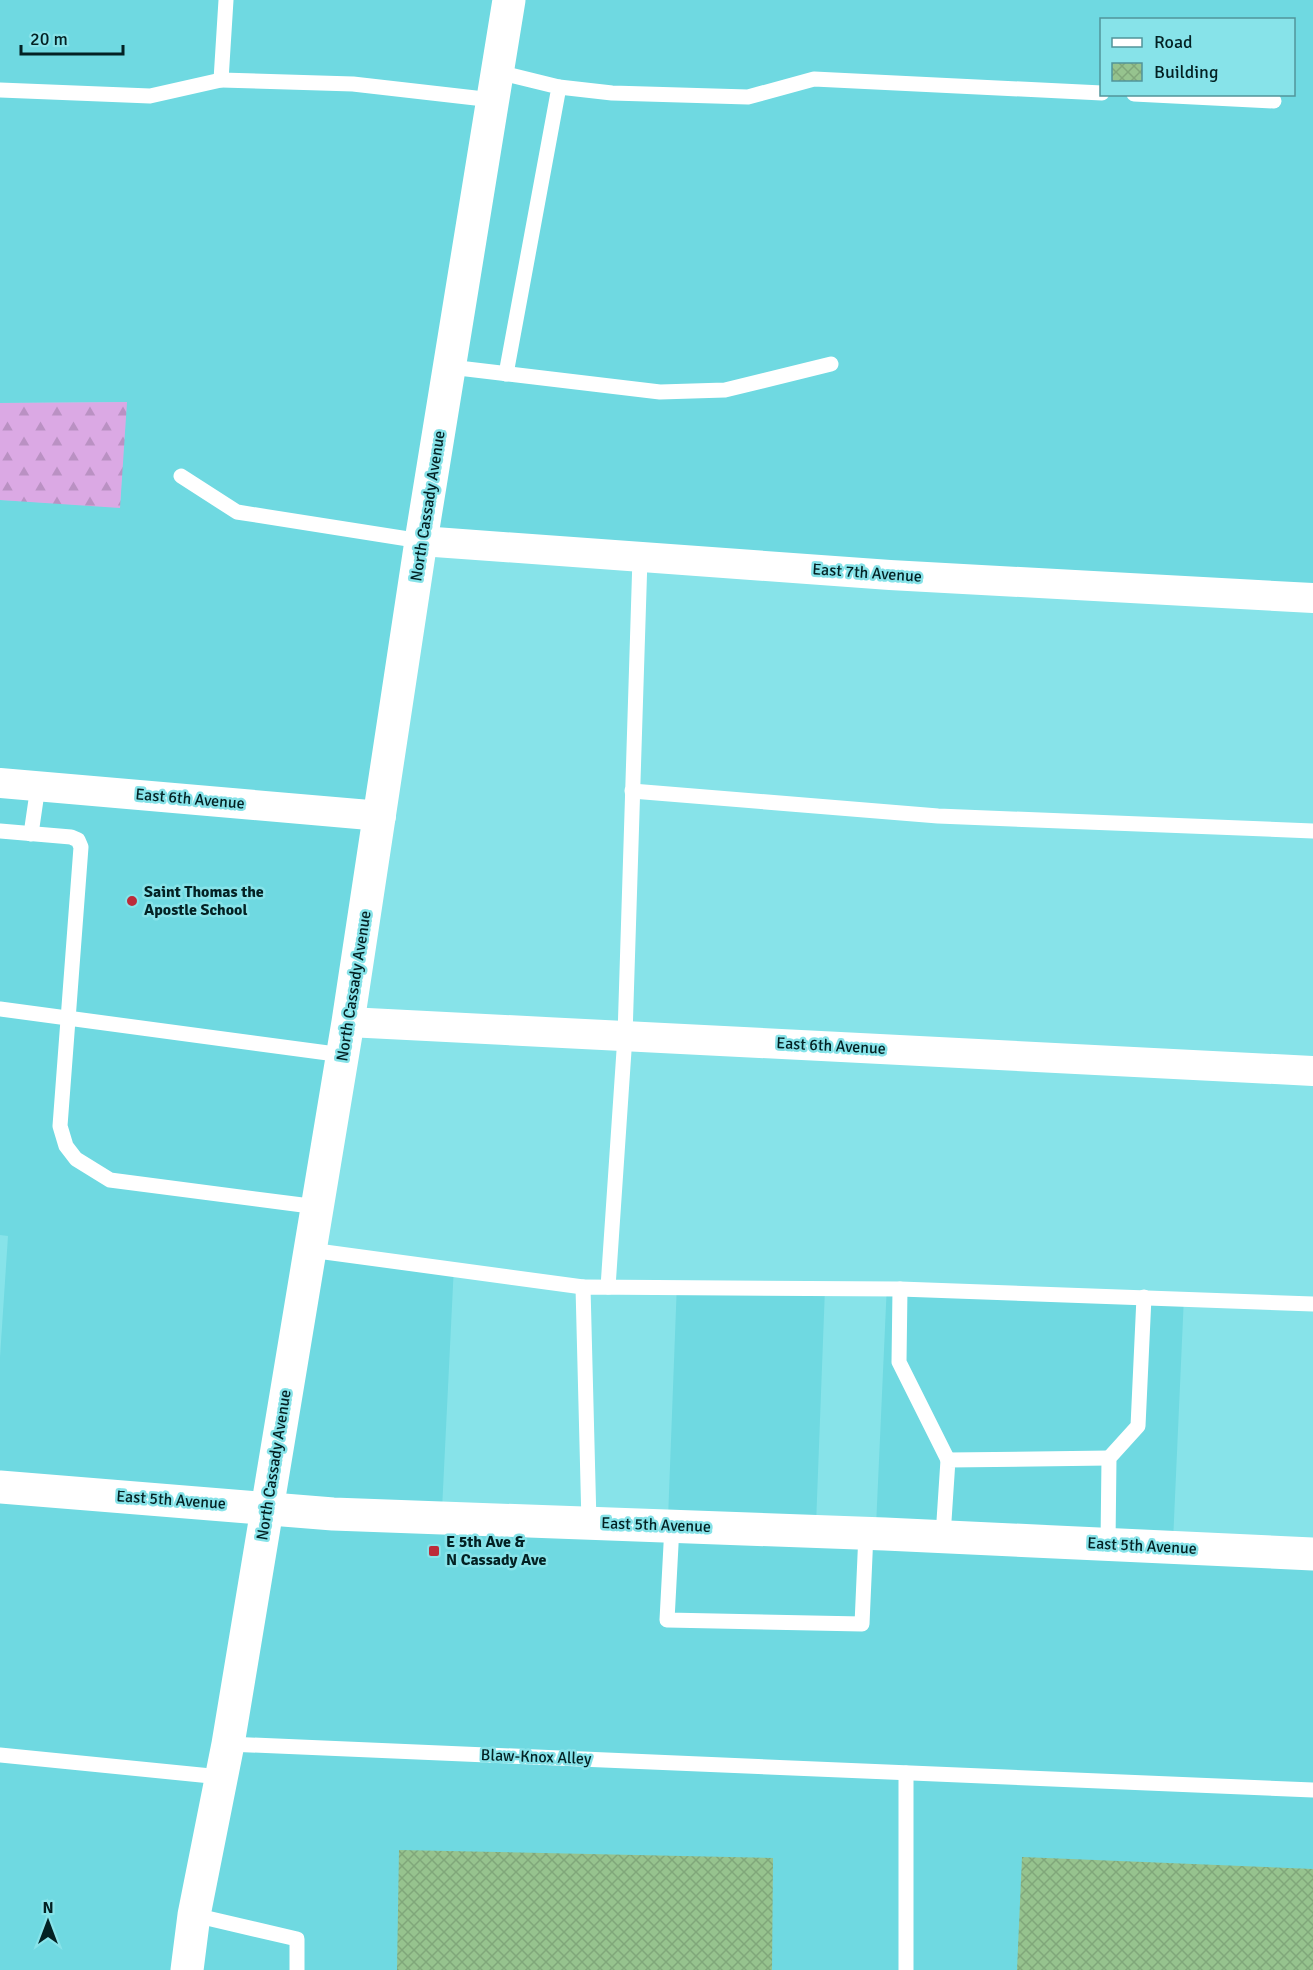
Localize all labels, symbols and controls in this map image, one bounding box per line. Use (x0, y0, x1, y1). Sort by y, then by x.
scale bar (21, 18, 123, 56)
legend (1100, 18, 1295, 96)
text: 20 m (30, 28, 68, 50)
text: Road (1154, 31, 1193, 53)
text: Building (1154, 61, 1218, 83)
street label: North Cassady Avenue (406, 429, 450, 583)
street label: East 7th Avenue (812, 559, 922, 587)
street label: East 6th Avenue (134, 784, 246, 814)
place label: Saint Thomas the Apostle School (144, 882, 264, 920)
marker: Saint Thomas the Apostle School (125, 894, 139, 908)
street label: North Cassady Avenue (332, 909, 376, 1063)
street label: East 6th Avenue (776, 1033, 886, 1059)
street label: North Cassady Avenue (252, 1388, 296, 1542)
street label: East 5th Avenue (116, 1486, 226, 1514)
street label: East 5th Avenue (601, 1513, 711, 1537)
place label: E 5th Ave & N Cassady Ave (446, 1532, 546, 1570)
street label: East 5th Avenue (1087, 1533, 1197, 1559)
marker: E 5th Ave & N Cassady Ave (427, 1544, 441, 1558)
street label: Blaw-Knox Alley (480, 1745, 592, 1769)
north arrow (18, 1892, 78, 1952)
text: N (42, 1898, 54, 1918)

